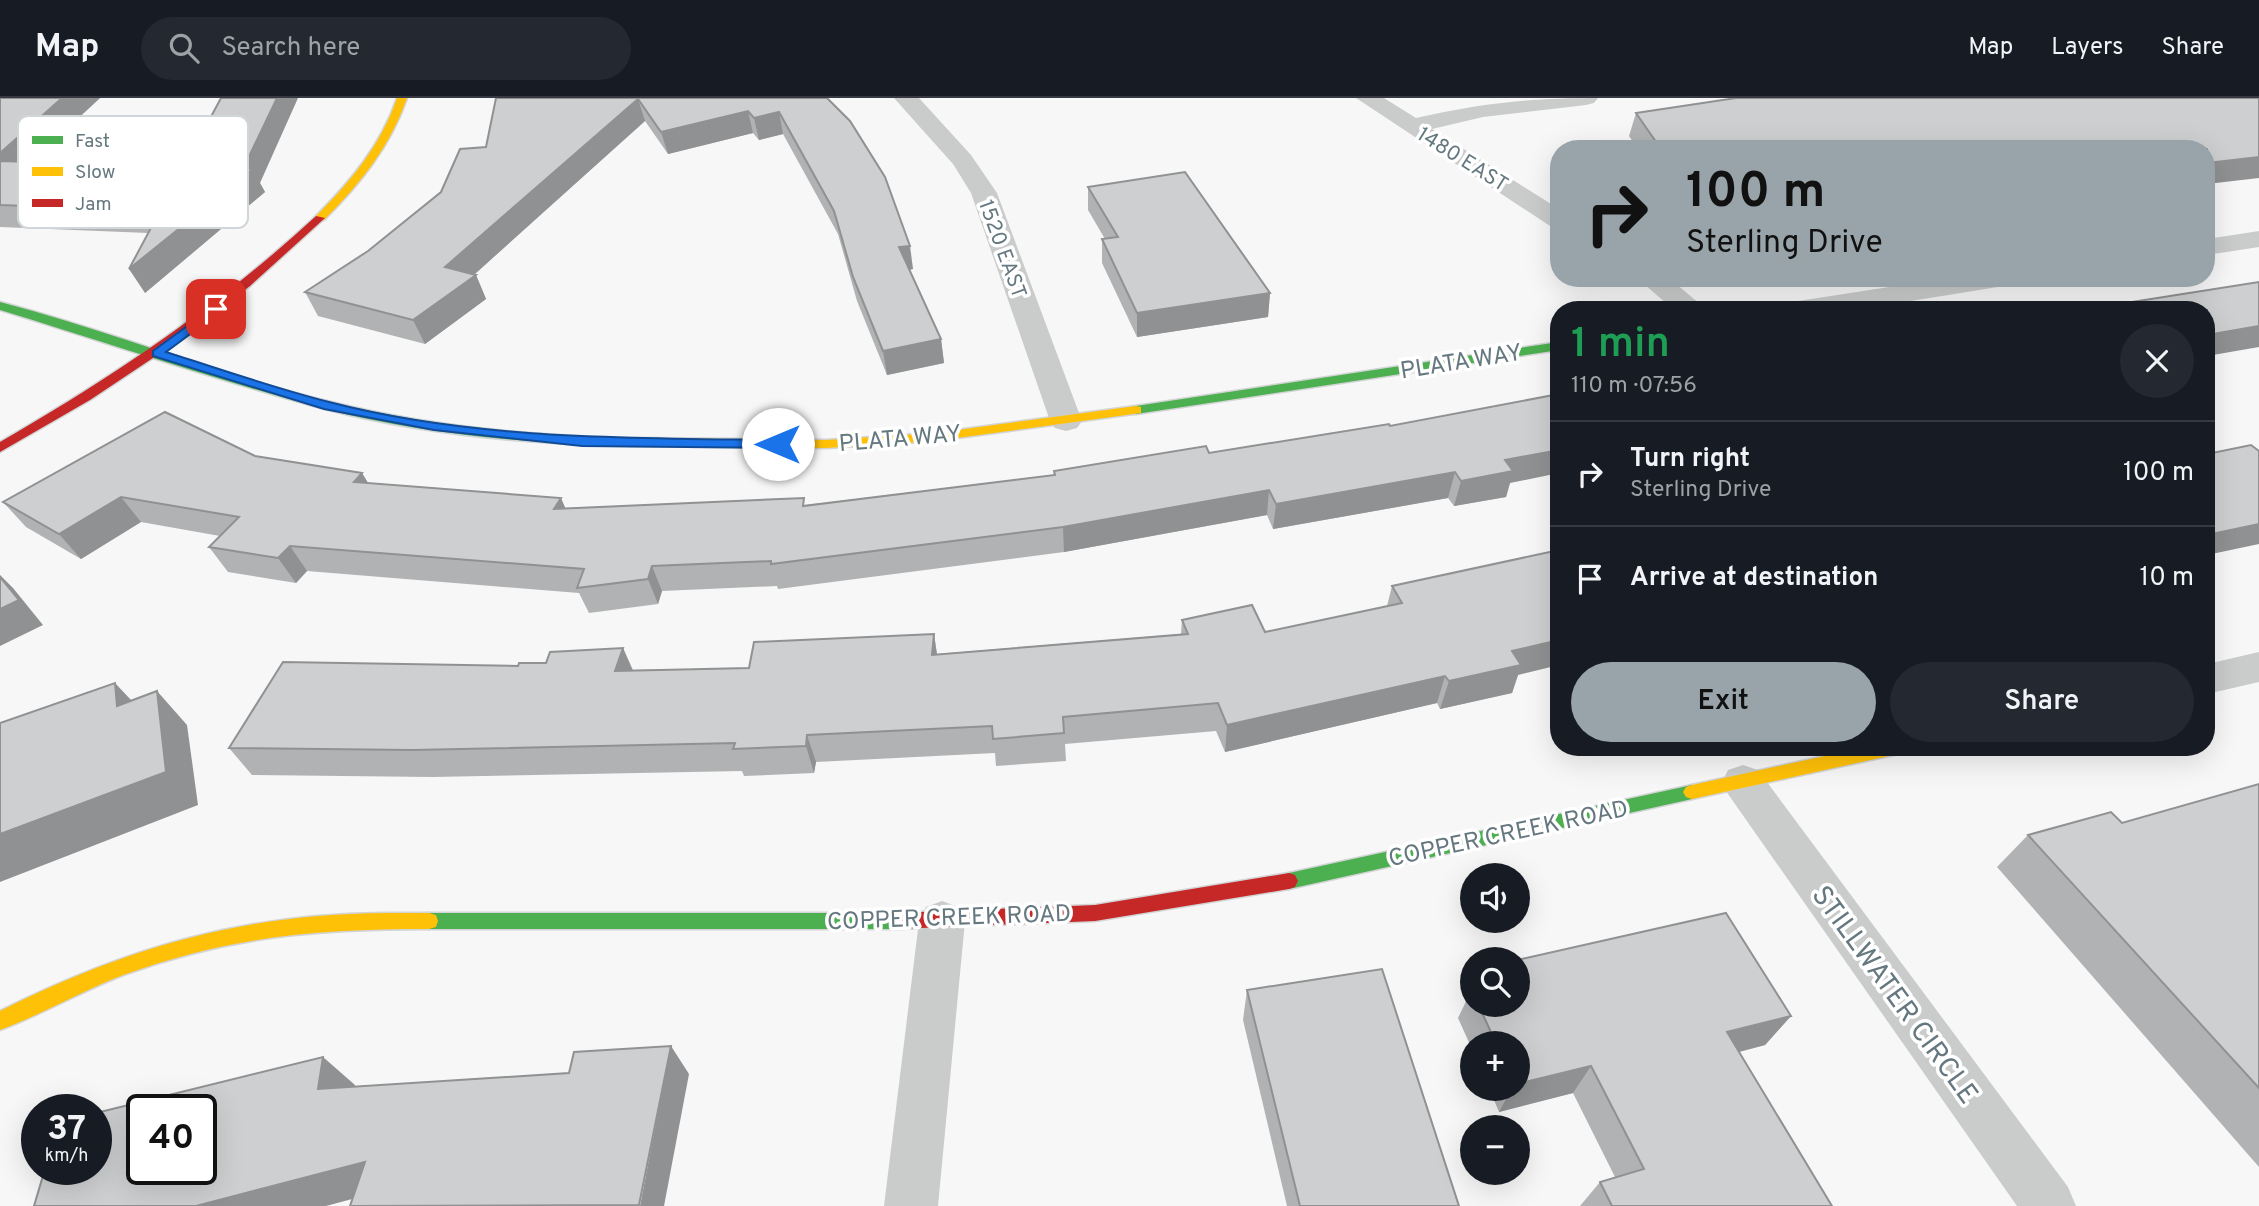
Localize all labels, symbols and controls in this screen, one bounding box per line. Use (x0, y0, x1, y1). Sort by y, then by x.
search box (141, 17, 631, 80)
text: Map (35, 27, 99, 69)
icon: search (165, 29, 203, 67)
text: Search here (221, 32, 360, 65)
text: Map (1968, 33, 2013, 63)
text: Layers (2051, 33, 2123, 63)
text: Share (2161, 33, 2224, 63)
legend (18, 116, 248, 228)
street label: 1480 EAST (1412, 122, 1513, 199)
text: Fast (75, 130, 110, 154)
text: Slow (75, 161, 115, 185)
text: 100 m (1686, 163, 1825, 225)
icon: right (1571, 168, 1662, 259)
text: Jam (75, 193, 112, 217)
street label: 1520 EAST (971, 197, 1032, 303)
text: Sterling Drive (1686, 224, 1883, 264)
pin (186, 279, 246, 339)
icon: arrive (197, 290, 235, 328)
text: 1 min (1571, 319, 1670, 372)
button: close (2120, 324, 2194, 398)
street label: PLATA WAY (1398, 339, 1524, 387)
text: 110 m · 07:56 (1571, 372, 1697, 401)
position arrow (741, 407, 815, 481)
street label: PLATA WAY (838, 420, 963, 460)
text: Turn right (1630, 443, 1750, 476)
icon: right (1571, 455, 1609, 493)
text: 100 m (2123, 457, 2194, 490)
text: Sterling Drive (1630, 476, 1771, 505)
icon: arrive (1571, 560, 1609, 598)
text: Arrive at destination (1630, 562, 1878, 595)
text: 10 m (2139, 562, 2194, 595)
button: Exit (1571, 662, 1876, 742)
button: Share (1890, 662, 2194, 742)
street label: COPPER CREEK ROAD (1386, 795, 1631, 875)
map controls (1460, 863, 1530, 1185)
button: sound (1460, 863, 1530, 933)
street label: STILLWATER CIRCLE (1802, 879, 1985, 1112)
street label: COPPER CREEK ROAD (826, 900, 1072, 938)
button: search (1460, 947, 1530, 1017)
button: + (1460, 1031, 1530, 1101)
speed limit sign: 40 (126, 1094, 217, 1185)
text: 37 (47, 1108, 86, 1152)
button: − (1460, 1115, 1530, 1185)
text: km/h (45, 1145, 88, 1168)

